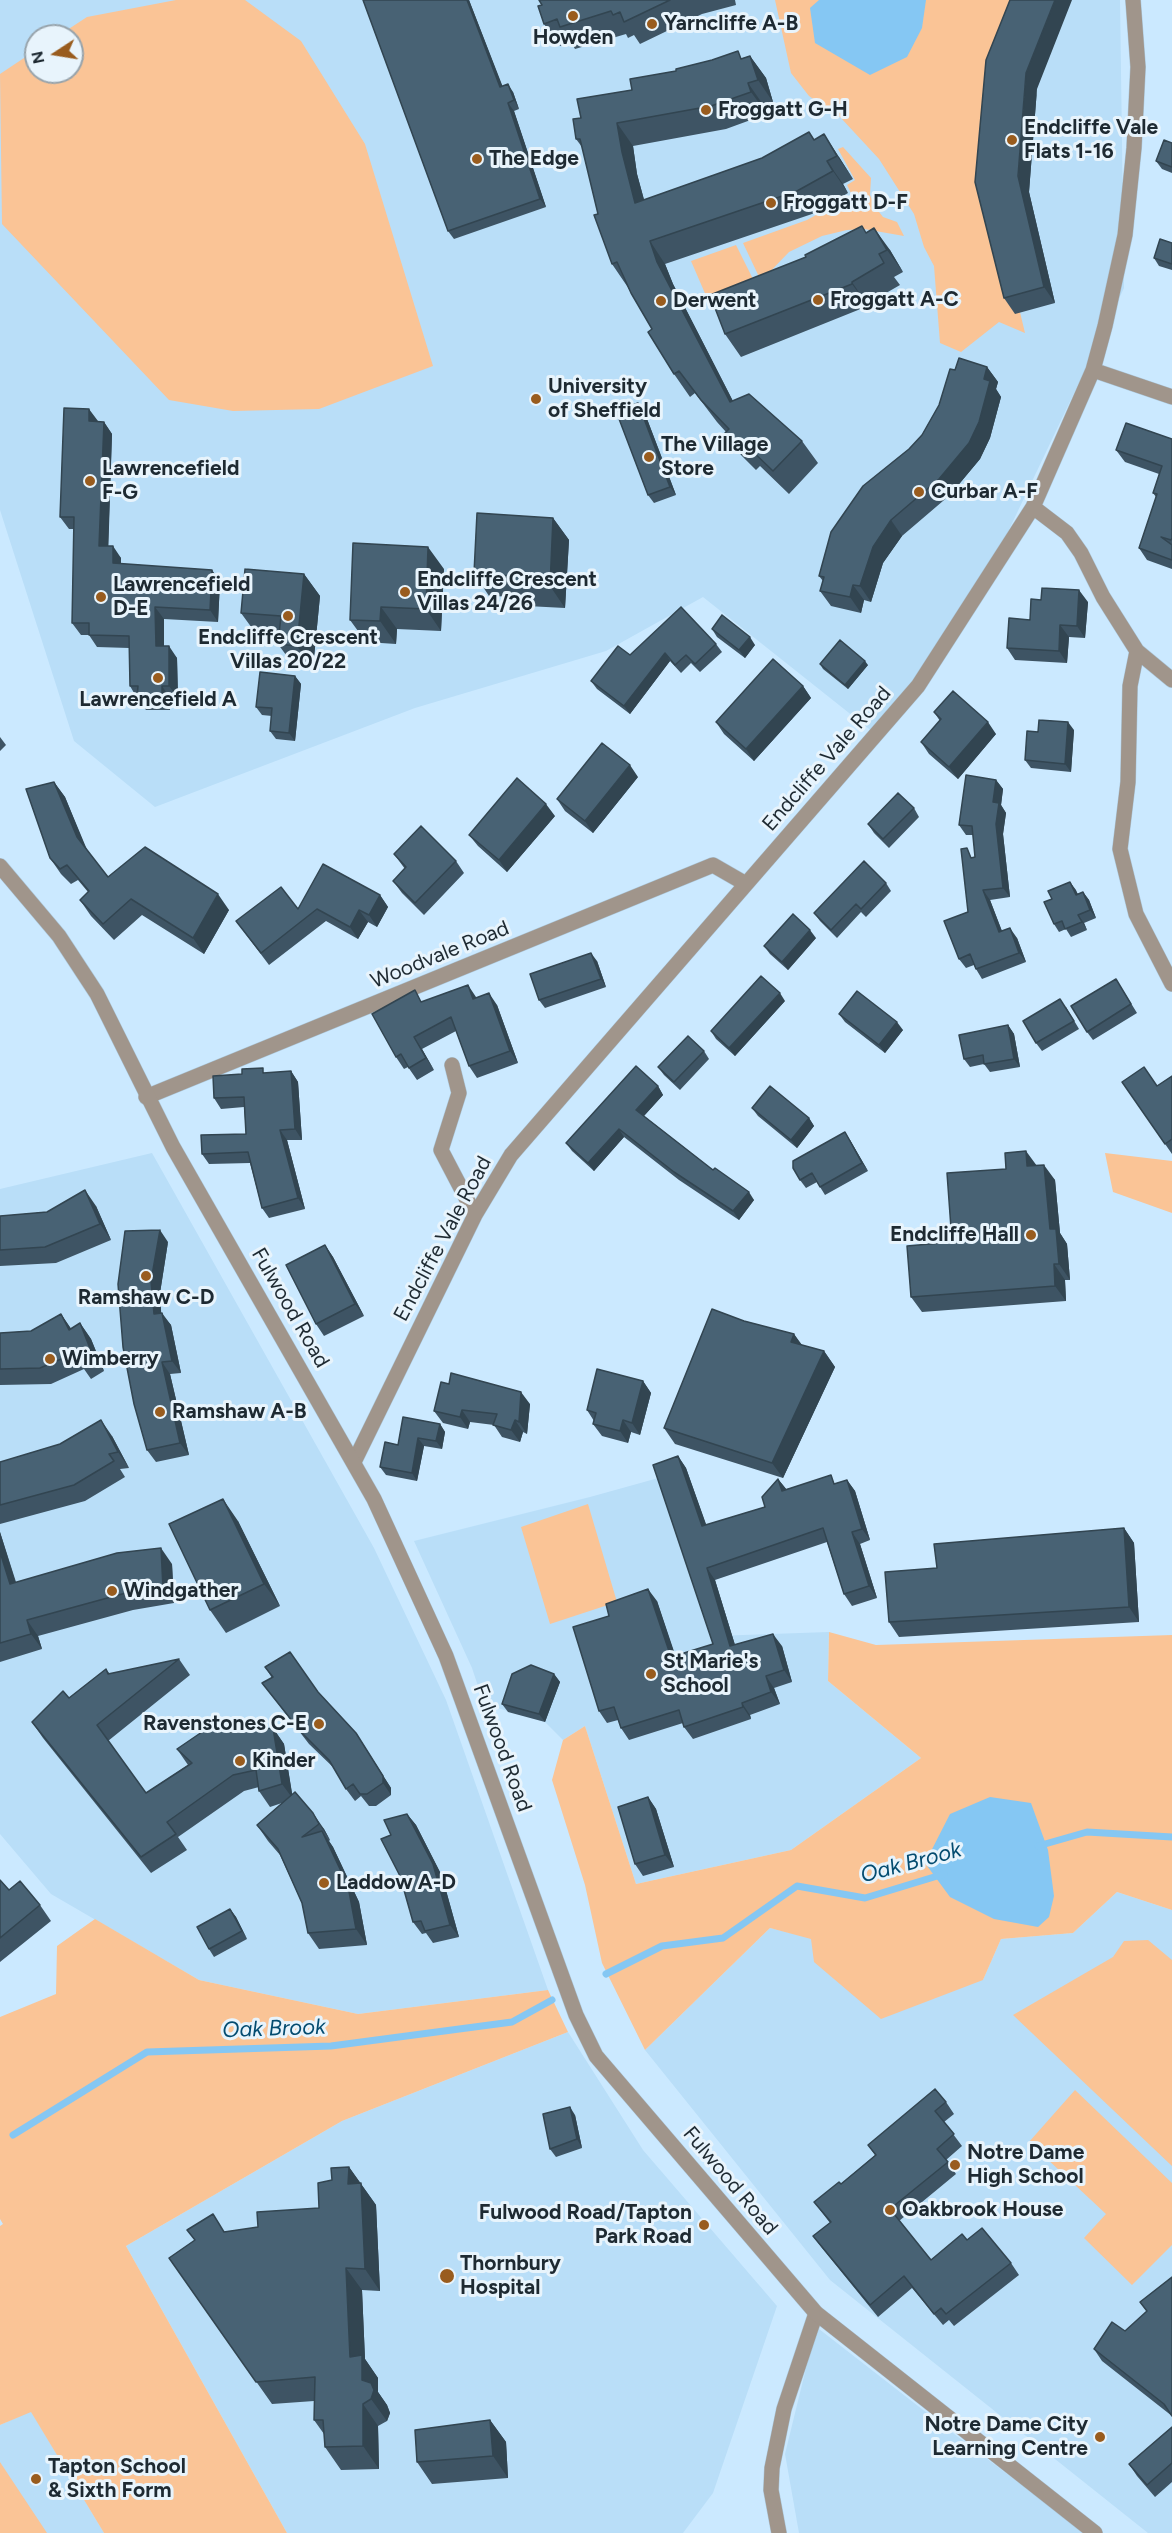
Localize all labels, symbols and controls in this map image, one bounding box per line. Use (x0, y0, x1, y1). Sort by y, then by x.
marker: Howden (566, 9, 580, 23)
place label: Yarncliffe A-B (664, 11, 798, 37)
marker: Yarncliffe A-B (645, 17, 659, 31)
north arrow (24, 24, 84, 84)
place label: Howden (533, 25, 613, 51)
text: N (27, 49, 48, 65)
place label: Froggatt G-H (718, 97, 848, 123)
marker: Froggatt G-H (699, 103, 713, 117)
place label: Endcliffe Vale Flats 1-16 (1024, 115, 1158, 165)
marker: Endcliffe Vale Flats 1-16 (1005, 133, 1019, 147)
place label: The Edge (489, 146, 579, 172)
marker: The Edge (470, 152, 484, 166)
place label: Froggatt D-F (783, 190, 908, 216)
marker: Froggatt D-F (764, 196, 778, 210)
place label: Froggatt A-C (830, 287, 959, 313)
place label: Derwent (673, 288, 756, 314)
marker: Froggatt A-C (811, 293, 825, 307)
marker: Derwent (654, 294, 668, 308)
place label: University of Sheffield (548, 374, 661, 424)
marker: University of Sheffield (529, 392, 543, 406)
place label: The Village Store (661, 432, 768, 482)
marker: The Village Store (642, 450, 656, 464)
place label: Lawrencefield F-G (102, 456, 239, 506)
marker: Lawrencefield F-G (83, 474, 97, 488)
place label: Curbar A-F (931, 479, 1038, 505)
marker: Curbar A-F (912, 485, 926, 499)
place label: Endcliffe Crescent Villas 24/26 (417, 567, 597, 617)
place label: Lawrencefield D-E (113, 572, 250, 622)
marker: Endcliffe Crescent Villas 24/26 (398, 585, 412, 599)
marker: Lawrencefield D-E (94, 590, 108, 604)
marker: Endcliffe Crescent Villas 20/22 (281, 609, 295, 623)
place label: Endcliffe Crescent Villas 20/22 (198, 625, 378, 675)
marker: Lawrencefield A (151, 671, 165, 685)
street label: Endcliffe Vale Road (757, 682, 897, 836)
place label: Lawrencefield A (79, 687, 237, 713)
street label: Woodvale Road (367, 916, 513, 994)
street label: Endcliffe Vale Road (389, 1152, 497, 1326)
place label: Endcliffe Hall (890, 1222, 1019, 1248)
marker: Endcliffe Hall (1024, 1228, 1038, 1242)
street label: Fulwood Road (246, 1244, 334, 1372)
marker: Ramshaw C-D (139, 1269, 153, 1283)
place label: Ramshaw C-D (78, 1285, 214, 1311)
place label: Wimberry (62, 1346, 159, 1372)
marker: Wimberry (43, 1352, 57, 1366)
place label: Ramshaw A-B (172, 1399, 307, 1425)
marker: Ramshaw A-B (153, 1405, 167, 1419)
place label: Windgather (124, 1578, 238, 1604)
marker: Windgather (105, 1584, 119, 1598)
place label: St Marie's School (663, 1649, 758, 1699)
marker: St Marie's School (644, 1667, 658, 1681)
street label: Fulwood Road (467, 1681, 537, 1815)
place label: Ravenstones C-E (143, 1711, 307, 1737)
marker: Ravenstones C-E (312, 1717, 326, 1731)
place label: Kinder (252, 1748, 316, 1774)
marker: Kinder (233, 1754, 247, 1768)
water label: Oak Brook (858, 1837, 964, 1889)
place label: Laddow A-D (336, 1870, 456, 1896)
marker: Laddow A-D (317, 1876, 331, 1890)
water label: Oak Brook (222, 2014, 326, 2044)
street label: Fulwood Road (677, 2122, 783, 2240)
place label: Notre Dame High School (967, 2140, 1084, 2190)
marker: Notre Dame High School (948, 2158, 962, 2172)
place label: Oakbrook House (902, 2197, 1063, 2223)
place label: Fulwood Road/Tapton Park Road (479, 2200, 692, 2250)
marker: Oakbrook House (883, 2203, 897, 2217)
marker: Fulwood Road/Tapton Park Road (697, 2218, 711, 2232)
place label: Thornbury Hospital (460, 2251, 561, 2301)
marker: Thornbury Hospital (438, 2267, 456, 2285)
place label: Notre Dame City Learning Centre (924, 2412, 1088, 2462)
marker: Notre Dame City Learning Centre (1093, 2430, 1107, 2444)
place label: Tapton School & Sixth Form (48, 2454, 186, 2504)
marker: Tapton School & Sixth Form (29, 2472, 43, 2486)

